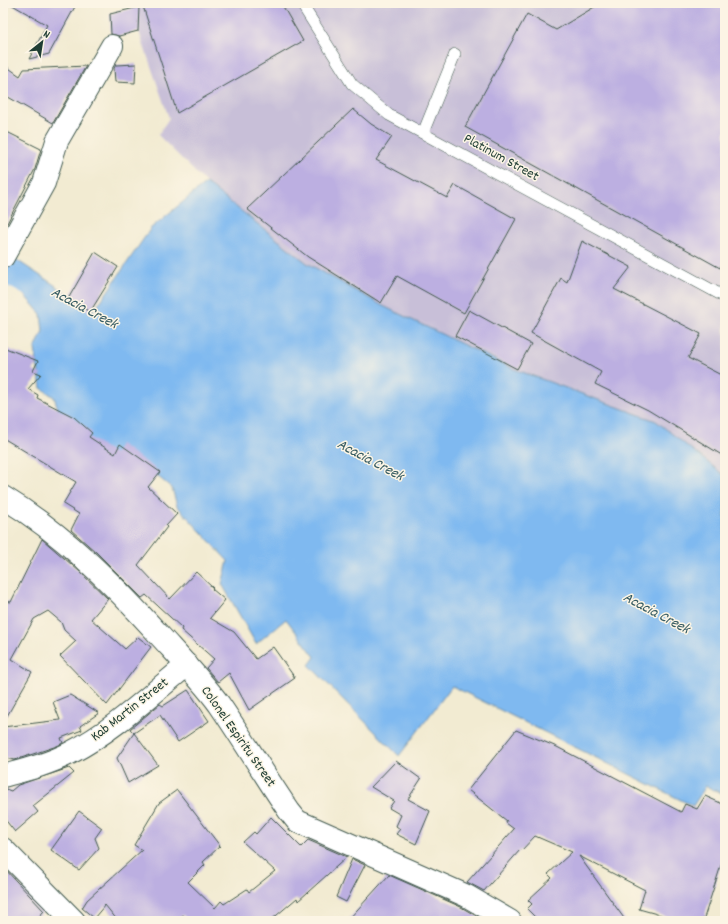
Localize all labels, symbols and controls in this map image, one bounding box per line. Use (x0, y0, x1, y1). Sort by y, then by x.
north arrow (22, 22, 62, 62)
text: N (40, 27, 53, 44)
street label: Platinum Street (460, 129, 542, 187)
water label: Acacia Creek (47, 282, 123, 337)
water label: Acacia Creek (333, 434, 409, 489)
water label: Acacia Creek (619, 587, 695, 642)
street label: Kab Martin Street (87, 673, 173, 747)
street label: Colonel Espiritu Street (196, 682, 280, 792)

